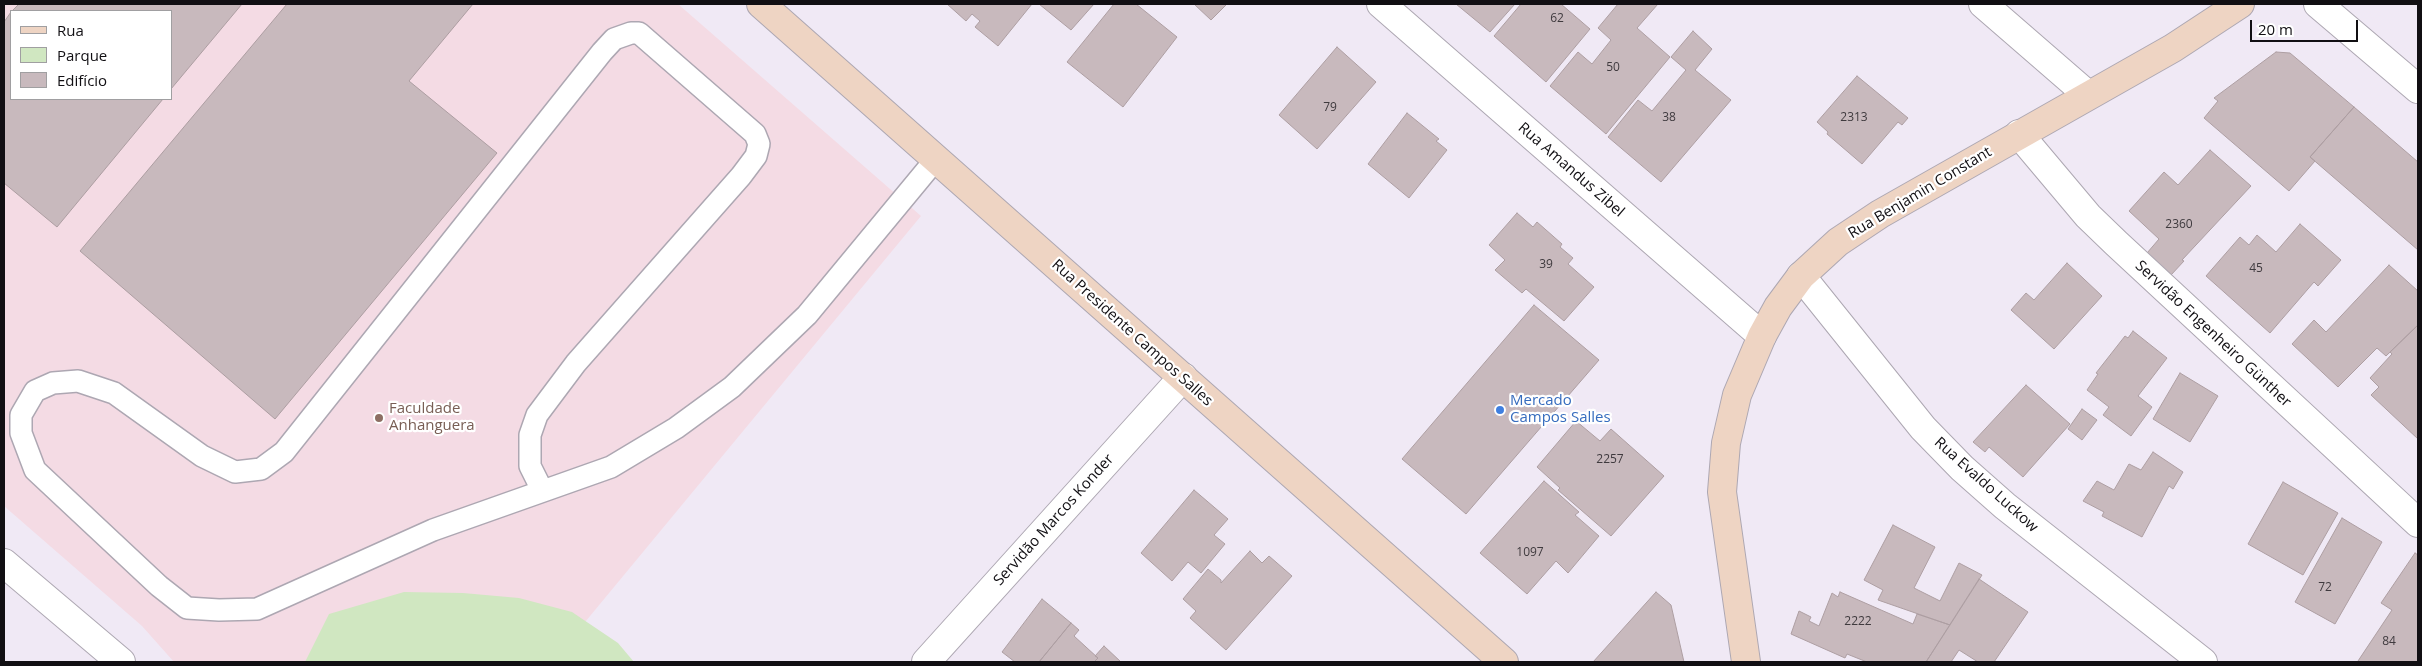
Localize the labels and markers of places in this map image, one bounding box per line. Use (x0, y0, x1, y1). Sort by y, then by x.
place label: Mercado Campos Salles (1510, 392, 1611, 427)
place label: Faculdade Anhanguera (389, 400, 475, 435)
marker: Mercado Campos Salles (1494, 404, 1506, 416)
marker: Faculdade Anhanguera (373, 412, 385, 424)

